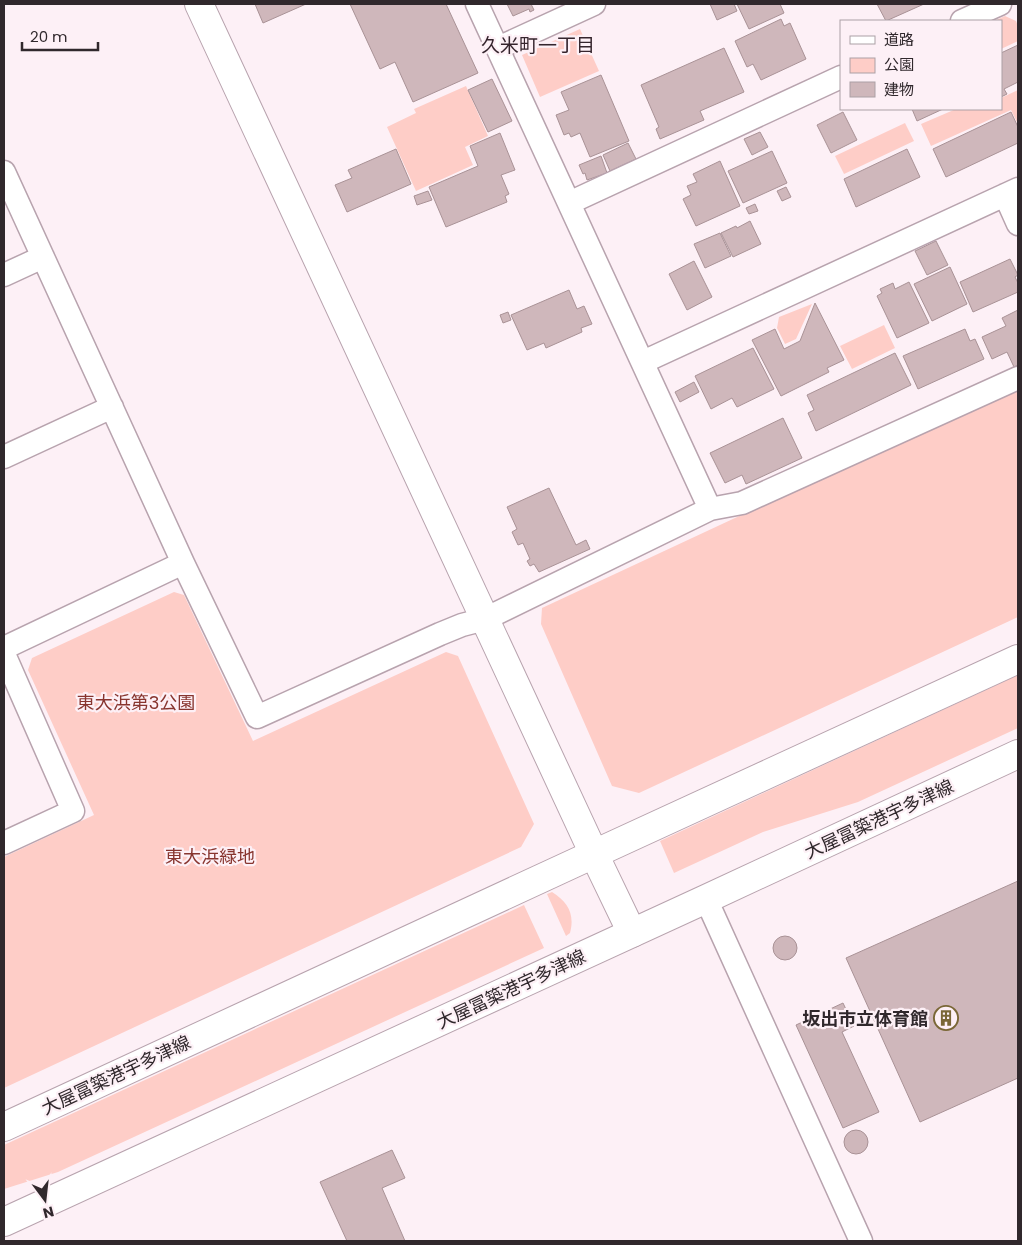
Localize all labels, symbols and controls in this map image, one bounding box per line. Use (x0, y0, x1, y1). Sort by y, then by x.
scale bar (22, 20, 99, 52)
legend (840, 20, 1002, 110)
text: 20 m (30, 26, 68, 47)
text: 道路 (884, 29, 914, 50)
district label: 久米町一丁目 (481, 32, 595, 59)
text: 公園 (884, 54, 914, 75)
text: 建物 (884, 79, 914, 100)
park label: 東大浜第3公園 (77, 690, 195, 715)
street label: 大屋冨築港宇多津線 (800, 773, 958, 865)
park label: 東大浜緑地 (165, 844, 255, 869)
street label: 大屋冨築港宇多津線 (432, 943, 590, 1035)
building icon: 坂出市立体育館 (933, 1005, 959, 1031)
place label: 坂出市立体育館 (802, 1006, 928, 1031)
street label: 大屋冨築港宇多津線 (37, 1029, 195, 1121)
north arrow (20, 1175, 70, 1225)
text: N (41, 1202, 56, 1224)

